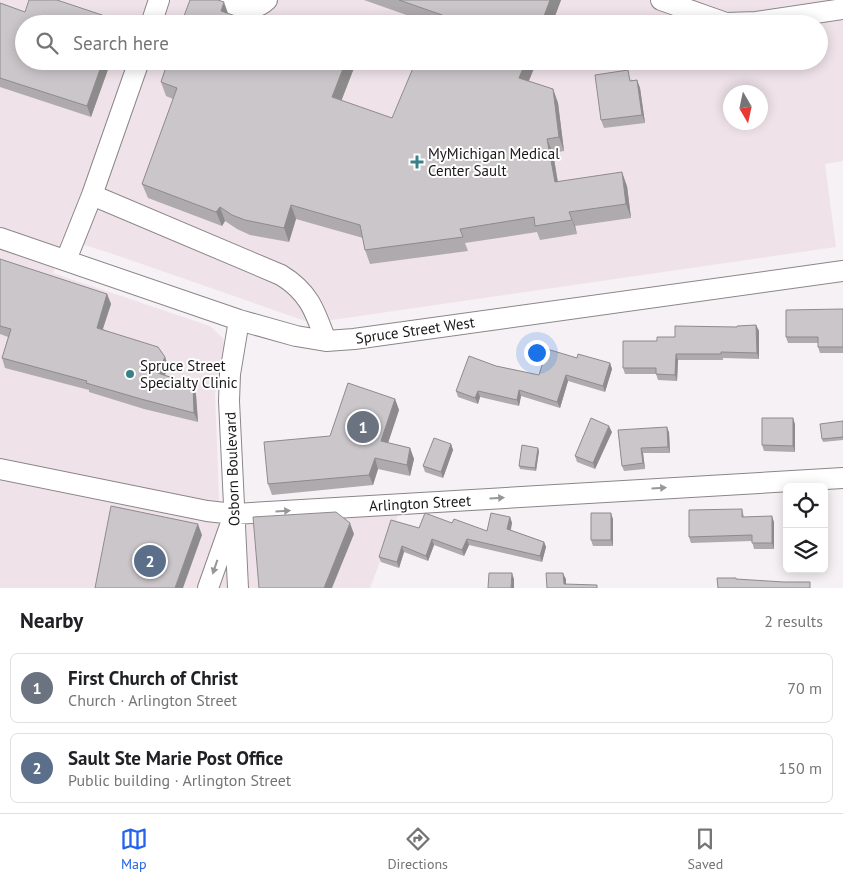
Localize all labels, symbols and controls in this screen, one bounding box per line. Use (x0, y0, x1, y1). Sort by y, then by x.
search box (15, 15, 828, 70)
icon: search (33, 29, 61, 57)
text: Search here (73, 31, 169, 55)
north arrow (723, 85, 768, 130)
place label: MyMichigan Medical Center Sault (428, 144, 560, 180)
marker: MyMichigan Medical Center Sault (410, 155, 424, 169)
street label: Spruce Street West (354, 312, 476, 348)
your location (524, 340, 550, 366)
place label: Spruce Street Specialty Clinic (140, 356, 238, 392)
marker: Spruce Street Specialty Clinic (124, 368, 136, 380)
pin: 1 (347, 408, 379, 446)
street label: Osborn Boulevard (221, 411, 243, 527)
map controls (783, 483, 828, 573)
button: locate (783, 483, 828, 528)
one-way arrow (652, 484, 668, 492)
street label: Arlington Street (369, 491, 471, 515)
one-way arrow (490, 494, 506, 502)
one-way arrow (275, 506, 291, 514)
button: layers (783, 528, 828, 573)
pin: 2 (134, 542, 166, 580)
one-way arrow (211, 560, 218, 575)
text: Nearby (20, 607, 83, 634)
text: 2 results (764, 611, 823, 631)
text: First Church of Christ (68, 666, 238, 690)
text: 1 (32, 678, 42, 698)
text: 70 m (787, 678, 822, 698)
text: Church · Arlington Street (68, 690, 237, 710)
text: Sault Ste Marie Post Office (68, 746, 283, 770)
text: 2 (32, 758, 42, 778)
text: 150 m (779, 758, 822, 778)
text: Public building · Arlington Street (68, 770, 291, 790)
tab: Map (120, 825, 148, 873)
tab: Directions (387, 825, 448, 873)
tab: Saved (688, 825, 723, 873)

